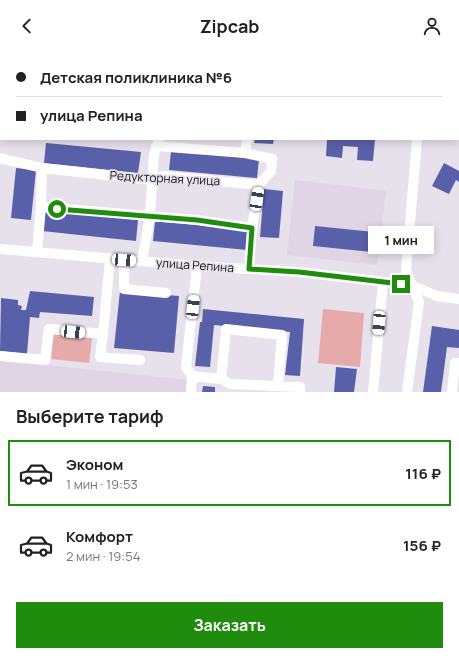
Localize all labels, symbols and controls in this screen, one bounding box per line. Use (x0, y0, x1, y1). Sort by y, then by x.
text: Zipcab (200, 14, 259, 38)
icon: back (16, 15, 38, 37)
icon: person (421, 15, 443, 37)
text: Детская поликлиника №6 (40, 67, 232, 88)
text: улица Репина (40, 105, 143, 126)
street label: Редукторная улица (109, 167, 221, 189)
car (249, 186, 265, 212)
route start (48, 200, 66, 218)
callout: 1 мин (368, 226, 434, 254)
text: 1 мин (384, 231, 418, 249)
car (112, 253, 136, 267)
street label: улица Репина (156, 254, 234, 276)
route end (392, 275, 410, 293)
car (186, 294, 200, 320)
car (372, 311, 386, 335)
car (60, 325, 86, 339)
text: Выберите тариф (16, 404, 164, 428)
text: Эконом (66, 454, 123, 475)
icon: car (18, 455, 54, 491)
text: 116 ₽ (405, 463, 441, 484)
text: 1 мин · 19:53 (66, 475, 138, 493)
text: Комфорт (66, 526, 133, 547)
icon: car (18, 527, 54, 563)
text: 156 ₽ (403, 535, 441, 556)
text: 2 мин · 19:54 (66, 547, 140, 565)
button: Заказать (16, 602, 443, 648)

